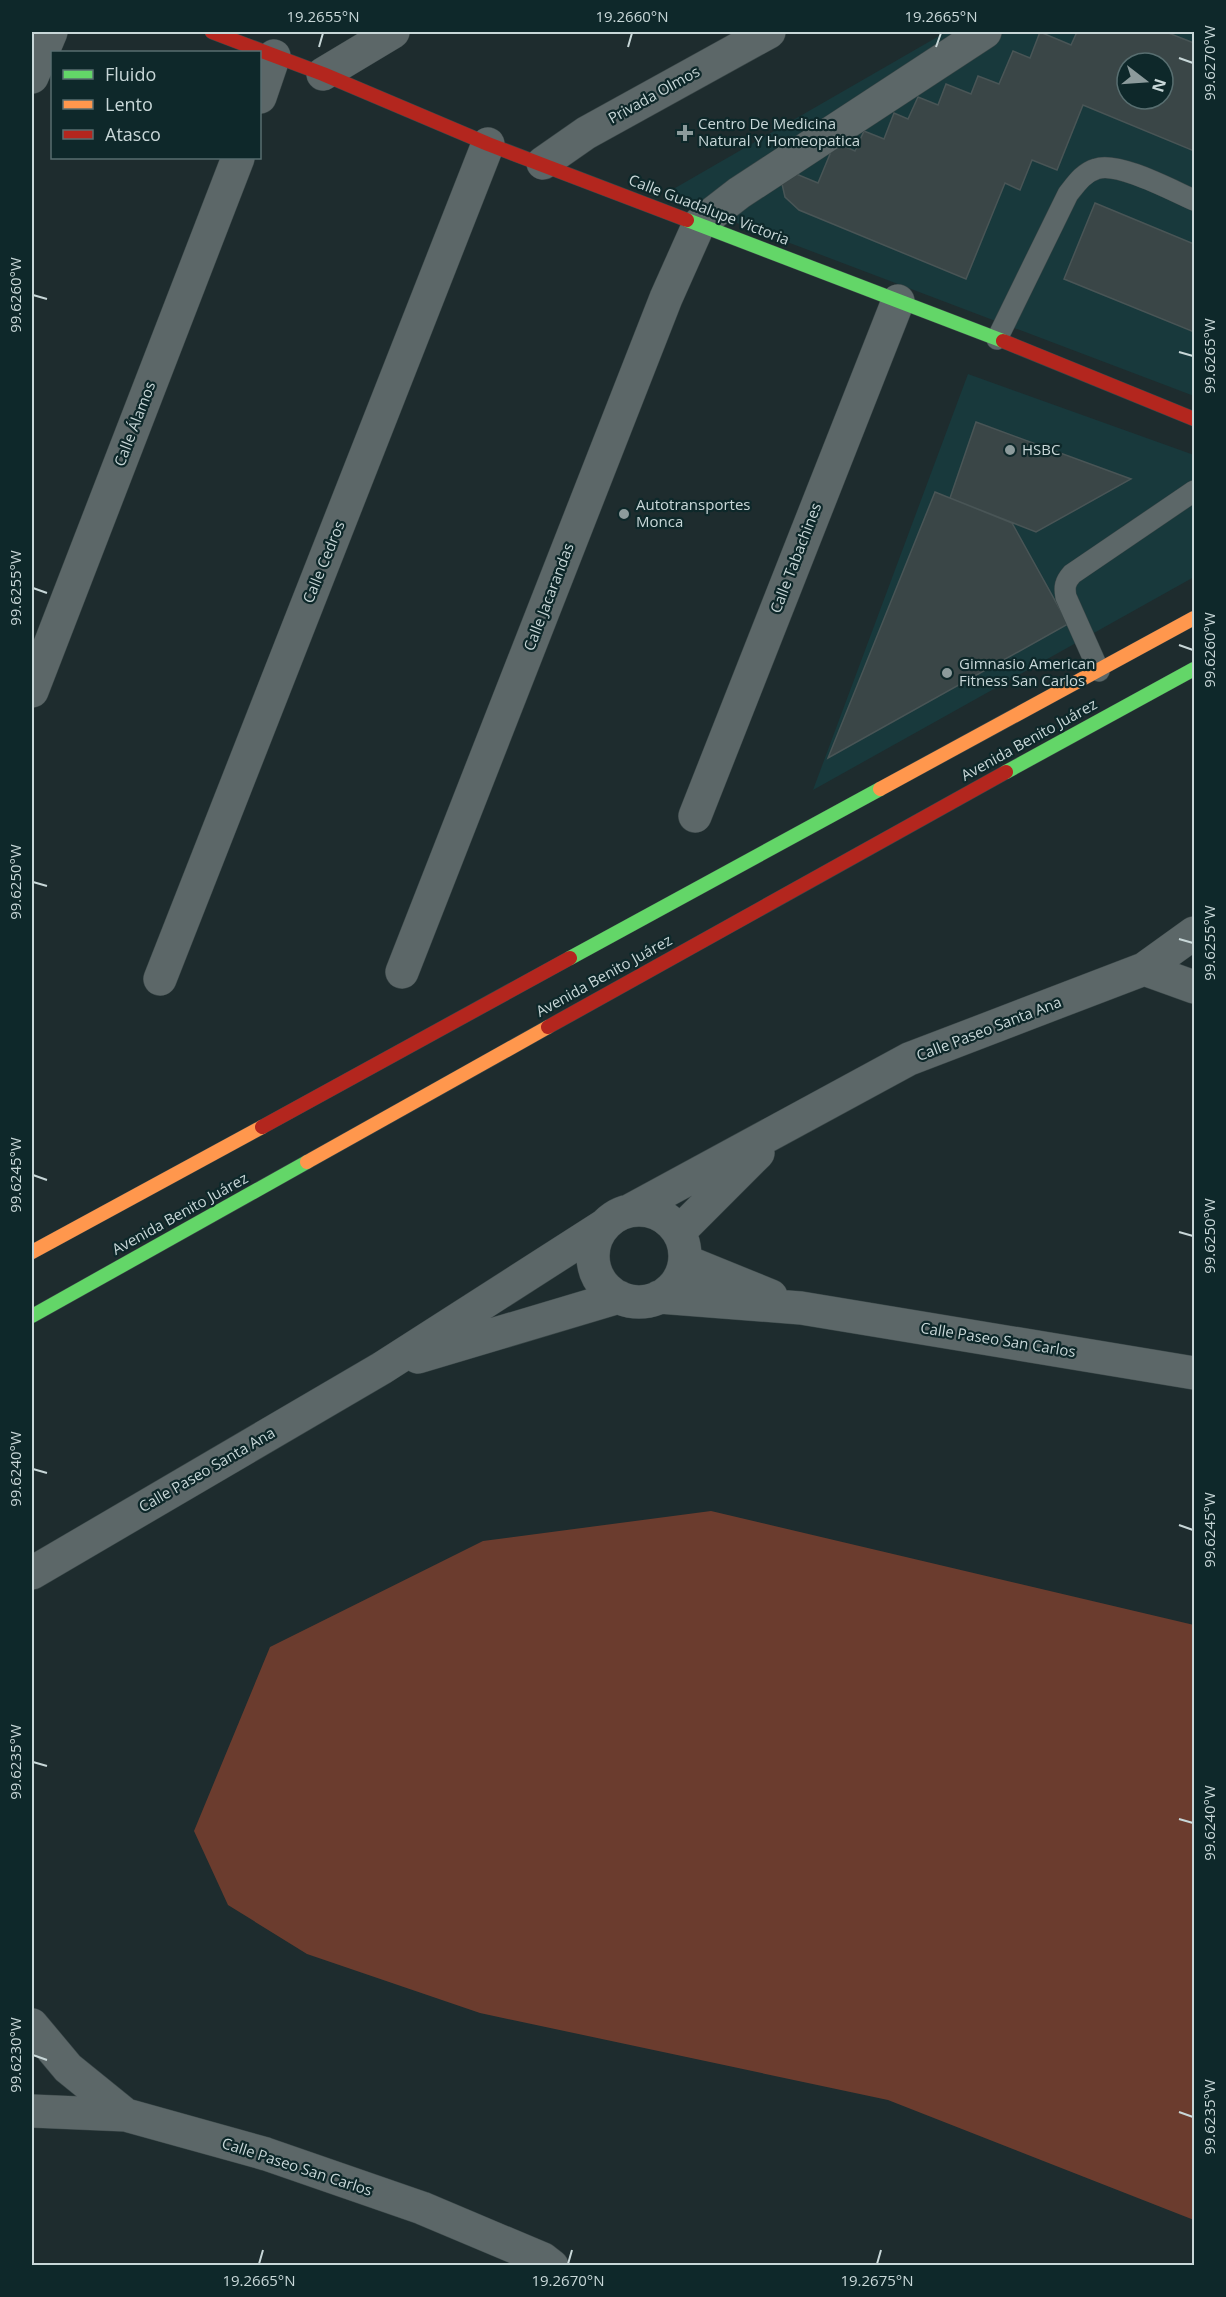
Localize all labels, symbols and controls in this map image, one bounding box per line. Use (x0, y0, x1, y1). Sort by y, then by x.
text: 19.2655°N (286, 6, 360, 26)
text: 19.2660°N (595, 6, 669, 26)
text: 19.2665°N (904, 6, 978, 26)
text: 99.6270°W (1199, 25, 1219, 101)
legend (51, 51, 261, 159)
north arrow (1115, 51, 1175, 111)
street label: Privada Olmos (604, 61, 703, 128)
text: Fluido (105, 62, 156, 86)
text: N (1147, 76, 1172, 95)
text: Lento (105, 92, 153, 116)
place label: Centro De Medicina Natural Y Homeopatica (698, 113, 860, 150)
text: Atasco (105, 122, 161, 146)
marker: Centro De Medicina Natural Y Homeopatica (676, 124, 694, 142)
street label: Calle Guadalupe Victoria (626, 169, 793, 249)
text: 99.6260°W (5, 257, 25, 333)
text: 99.6265°W (1199, 318, 1219, 394)
street label: Calle Álamos (109, 378, 159, 469)
place label: HSBC (1022, 439, 1060, 459)
marker: HSBC (1003, 443, 1017, 457)
place label: Autotransportes Monca (636, 494, 750, 531)
street label: Calle Tabachines (765, 500, 825, 616)
marker: Autotransportes Monca (617, 507, 631, 521)
street label: Calle Cedros (297, 518, 349, 606)
street label: Calle Jacarandas (518, 540, 578, 653)
text: 99.6255°W (5, 550, 25, 626)
text: 99.6260°W (1199, 612, 1219, 688)
place label: Gimnasio American Fitness San Carlos (959, 653, 1095, 690)
marker: Gimnasio American Fitness San Carlos (940, 666, 954, 680)
street label: Avenida Benito Juárez (957, 693, 1100, 785)
text: 99.6250°W (5, 844, 25, 920)
text: 99.6255°W (1199, 905, 1219, 981)
street label: Avenida Benito Juárez (532, 929, 675, 1021)
street label: Calle Paseo Santa Ana (913, 991, 1064, 1065)
text: 99.6245°W (5, 1137, 25, 1213)
street label: Avenida Benito Juárez (108, 1167, 251, 1259)
text: 99.6250°W (1199, 1198, 1219, 1274)
street label: Calle Paseo San Carlos (919, 1317, 1077, 1361)
street label: Calle Paseo Santa Ana (135, 1422, 278, 1516)
text: 99.6240°W (5, 1431, 25, 1507)
text: 99.6245°W (1199, 1492, 1219, 1568)
text: 99.6235°W (5, 1724, 25, 1800)
text: 99.6240°W (1199, 1785, 1219, 1861)
text: 99.6230°W (5, 2017, 25, 2093)
text: 99.6235°W (1199, 2079, 1219, 2155)
street label: Calle Paseo San Carlos (220, 2132, 375, 2200)
text: 19.2665°N (222, 2270, 296, 2290)
text: 19.2670°N (531, 2270, 605, 2290)
text: 19.2675°N (840, 2270, 914, 2290)

